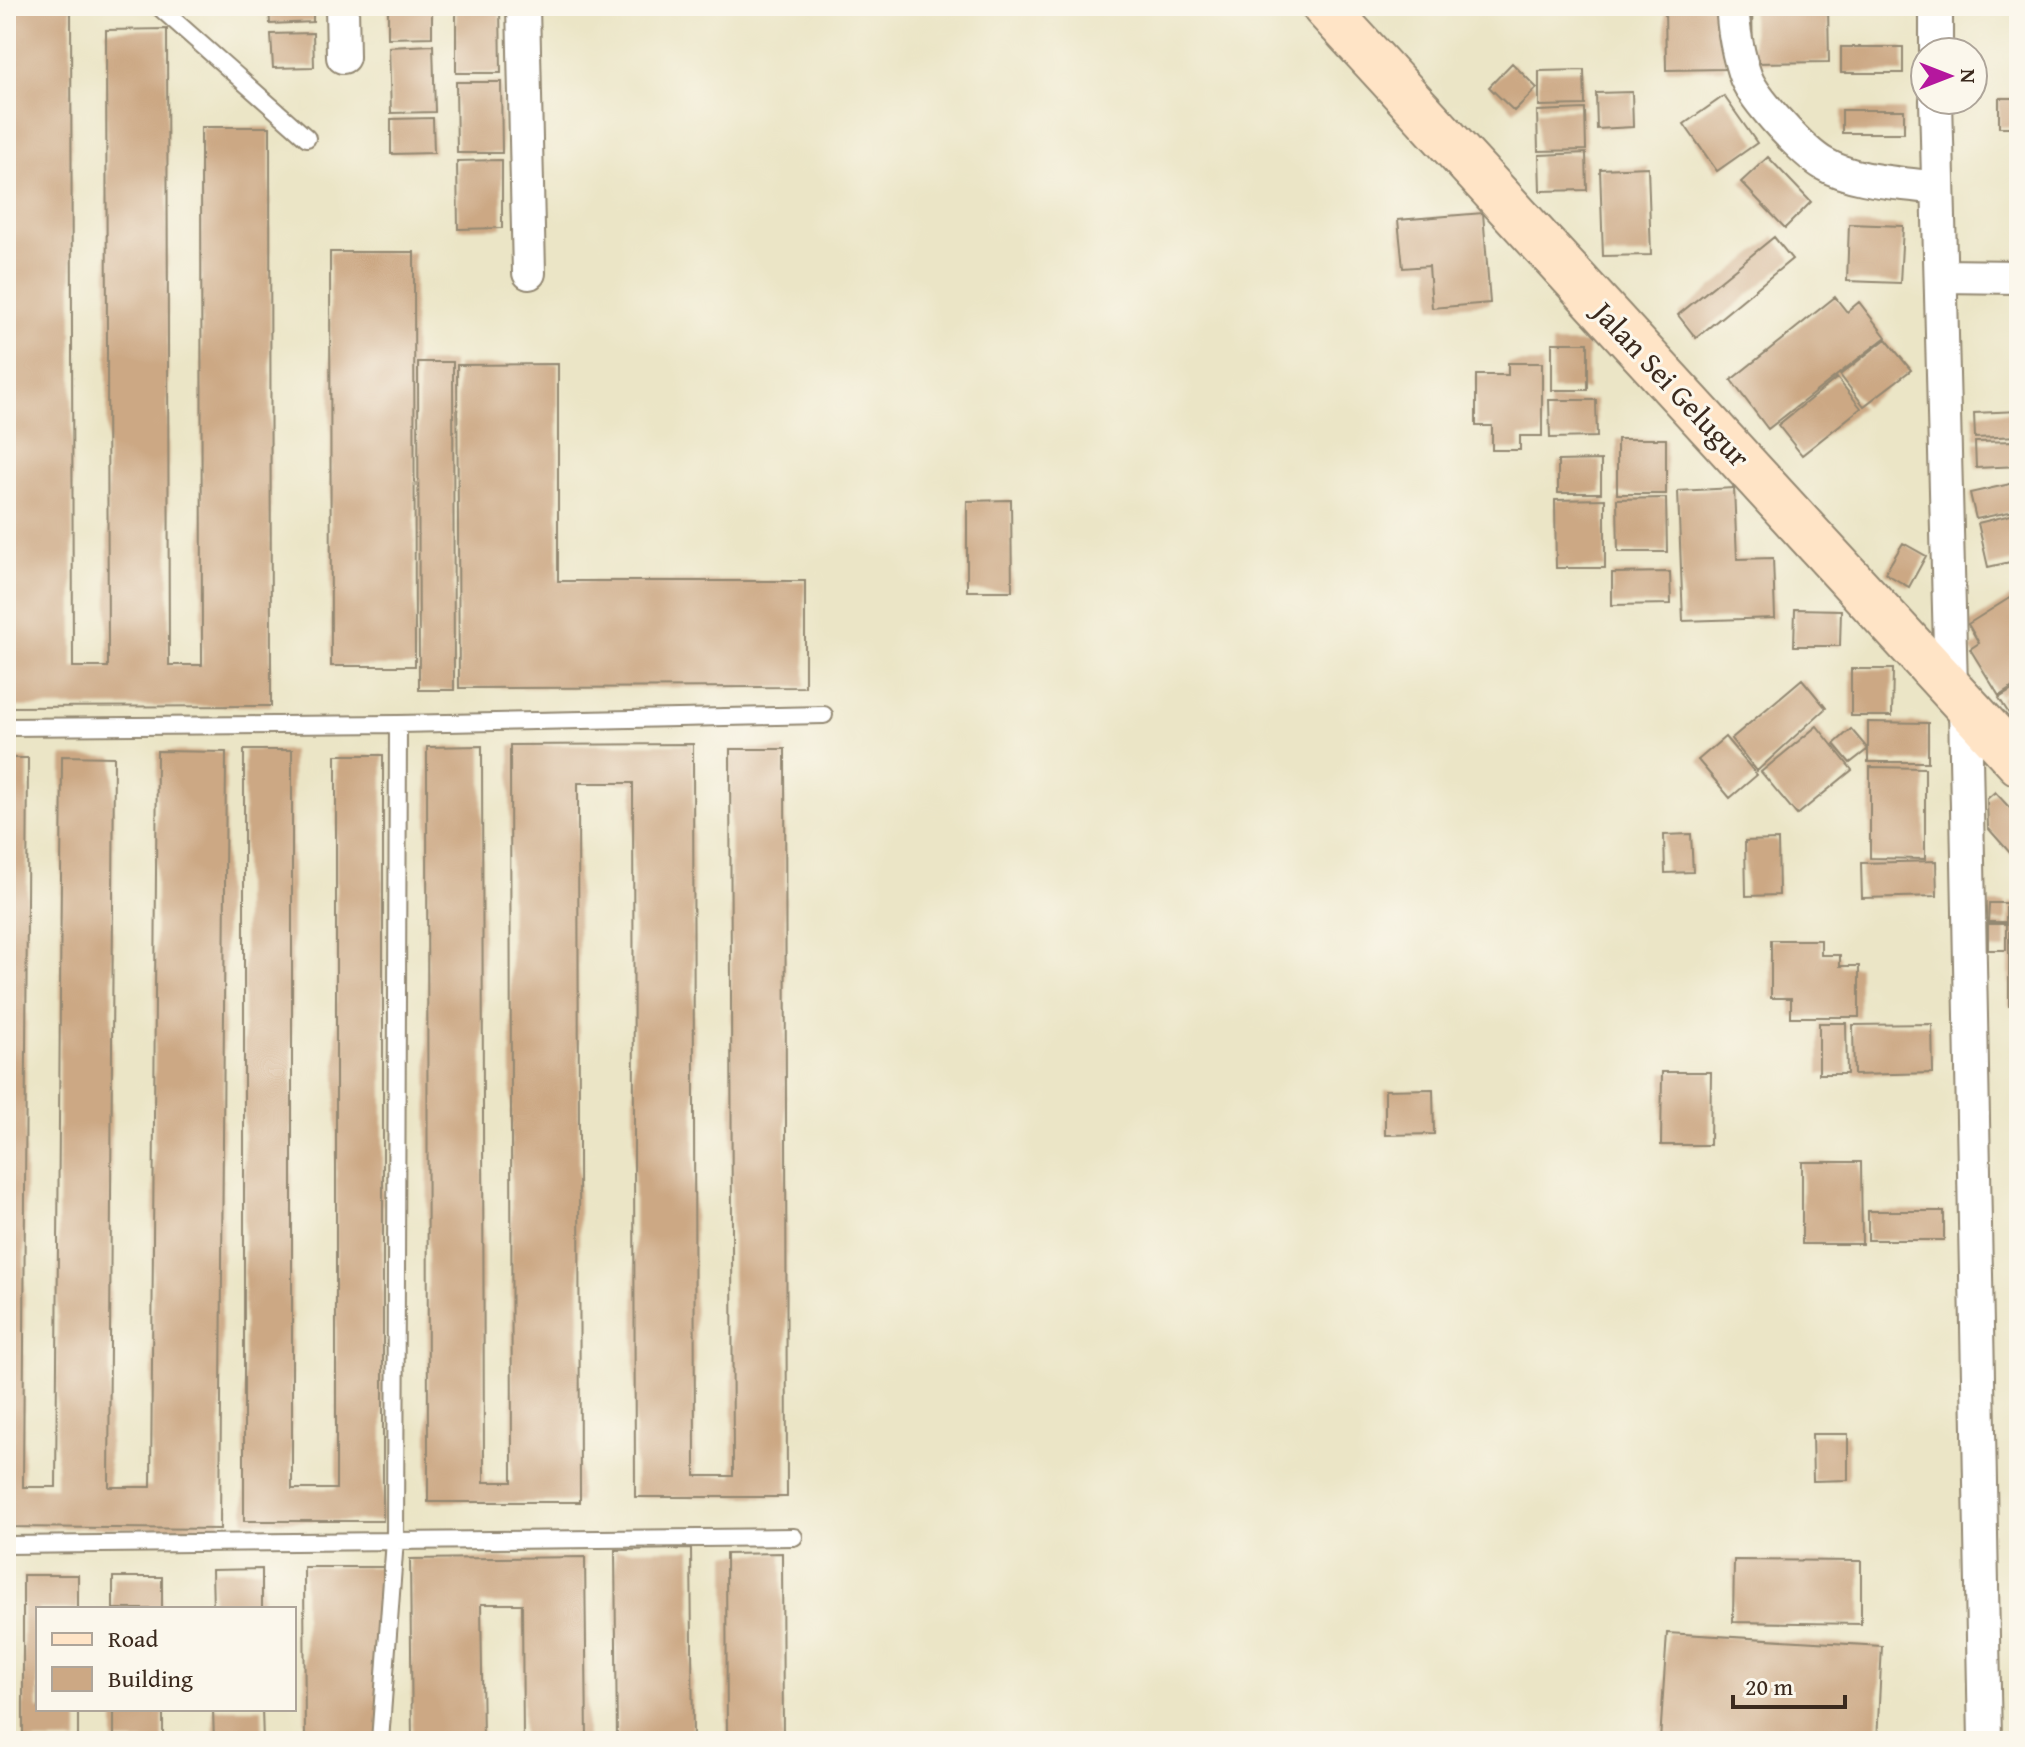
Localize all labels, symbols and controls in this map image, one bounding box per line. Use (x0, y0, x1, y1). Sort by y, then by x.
north arrow (1909, 36, 1989, 116)
text: N (1953, 69, 1985, 84)
street label: Jalan Sei Gelugur (1580, 288, 1761, 477)
legend (36, 1607, 296, 1711)
text: Road (108, 1621, 158, 1656)
scale bar (1733, 1659, 1845, 1709)
text: Building (108, 1661, 193, 1696)
text: 20 m (1745, 1669, 1793, 1704)

